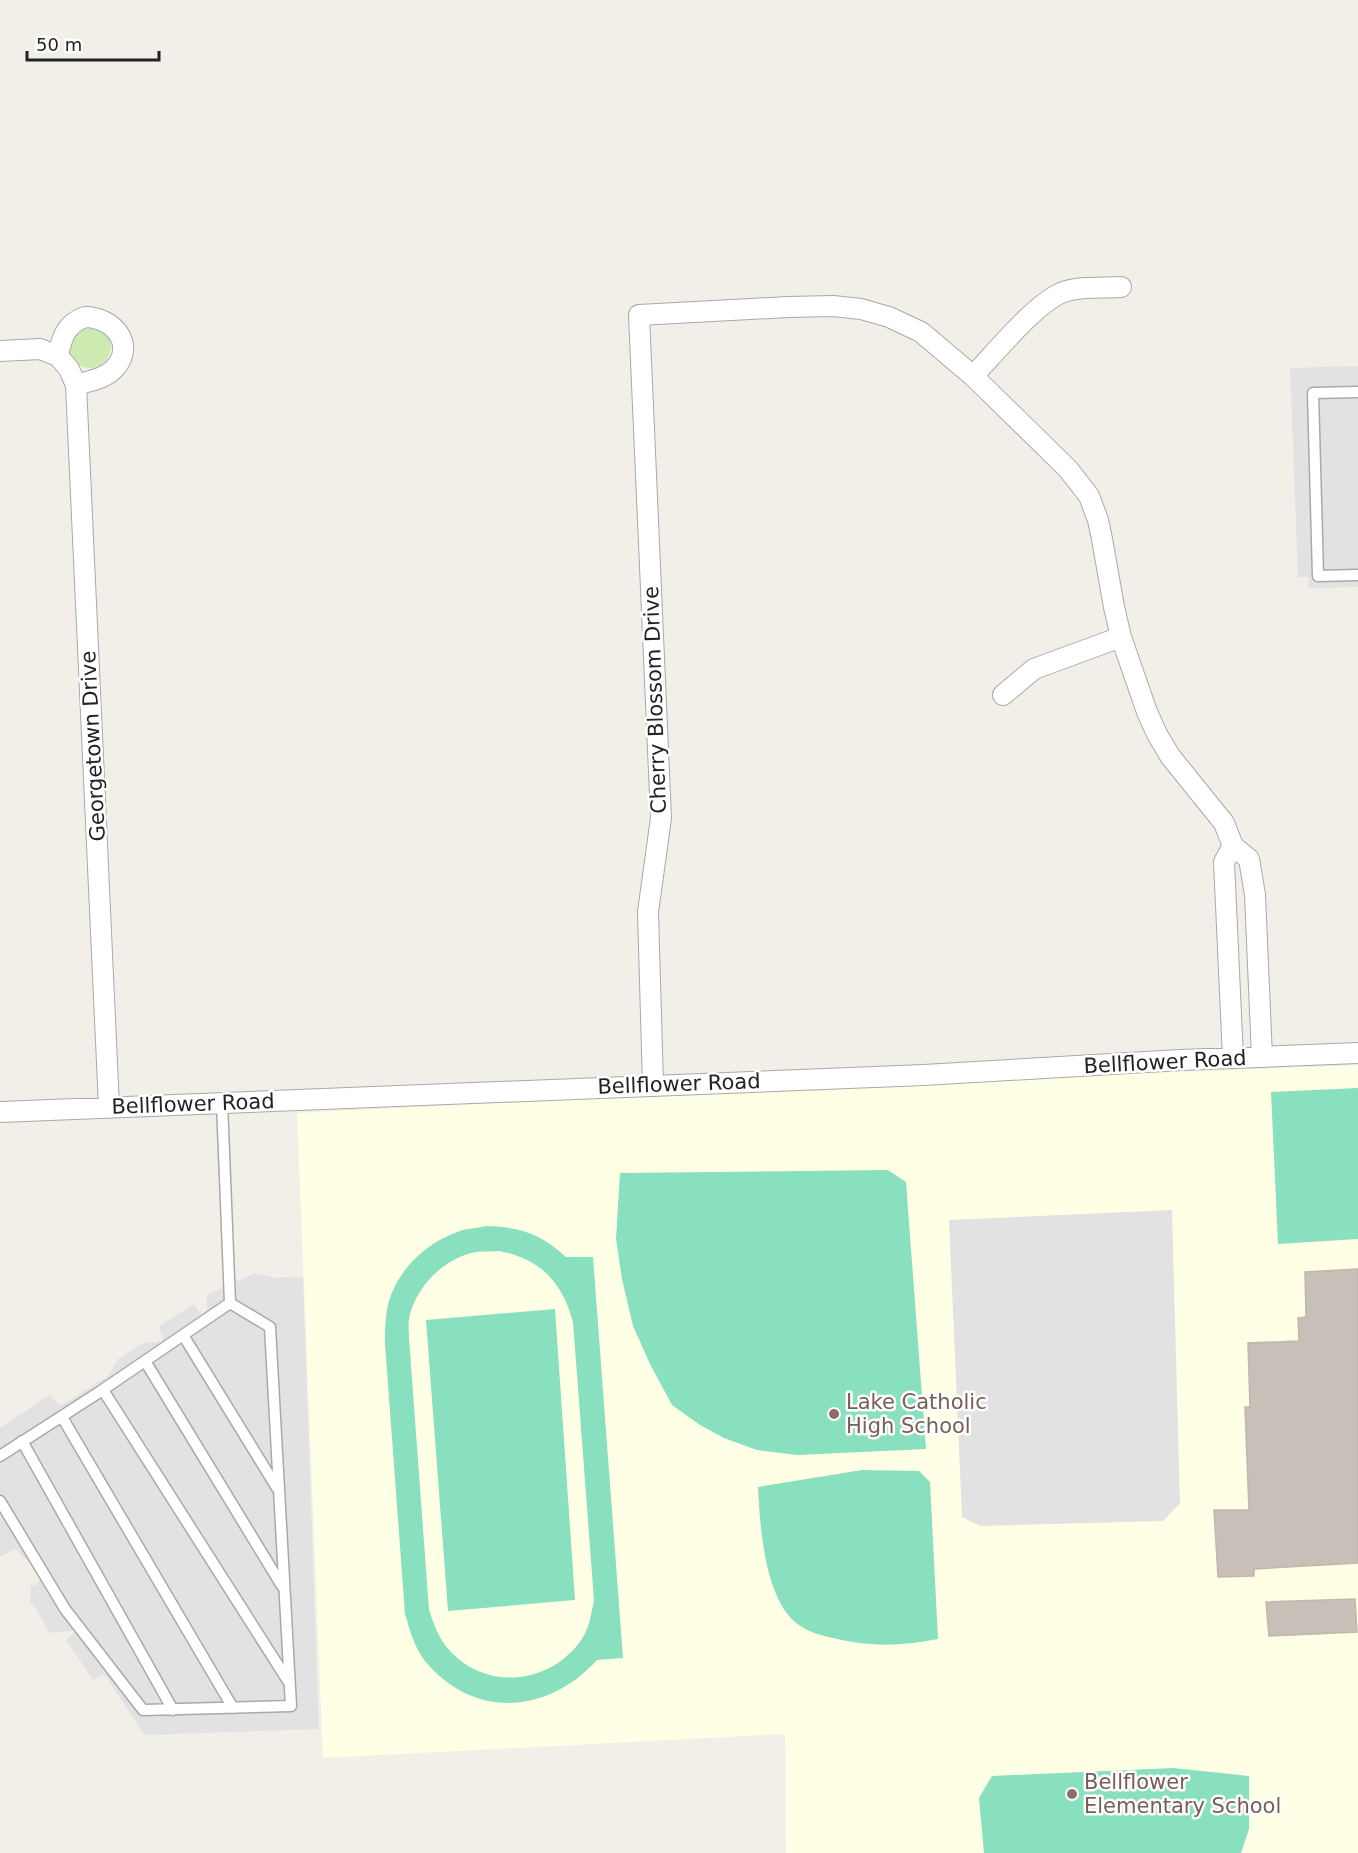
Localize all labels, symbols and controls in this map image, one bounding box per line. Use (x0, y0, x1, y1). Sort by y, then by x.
scale bar (27, 24, 159, 62)
text: 50 m (36, 34, 82, 55)
street label: Cherry Blossom Drive (639, 586, 671, 814)
street label: Georgetown Drive (76, 650, 110, 842)
street label: Bellflower Road (1083, 1046, 1247, 1078)
street label: Bellflower Road (597, 1069, 761, 1099)
street label: Bellflower Road (111, 1089, 275, 1119)
place label: Lake Catholic High School (846, 1390, 987, 1438)
marker: Lake Catholic High School (827, 1407, 841, 1421)
place label: Bellflower Elementary School (1084, 1770, 1281, 1818)
marker: Bellflower Elementary School (1065, 1787, 1079, 1801)

